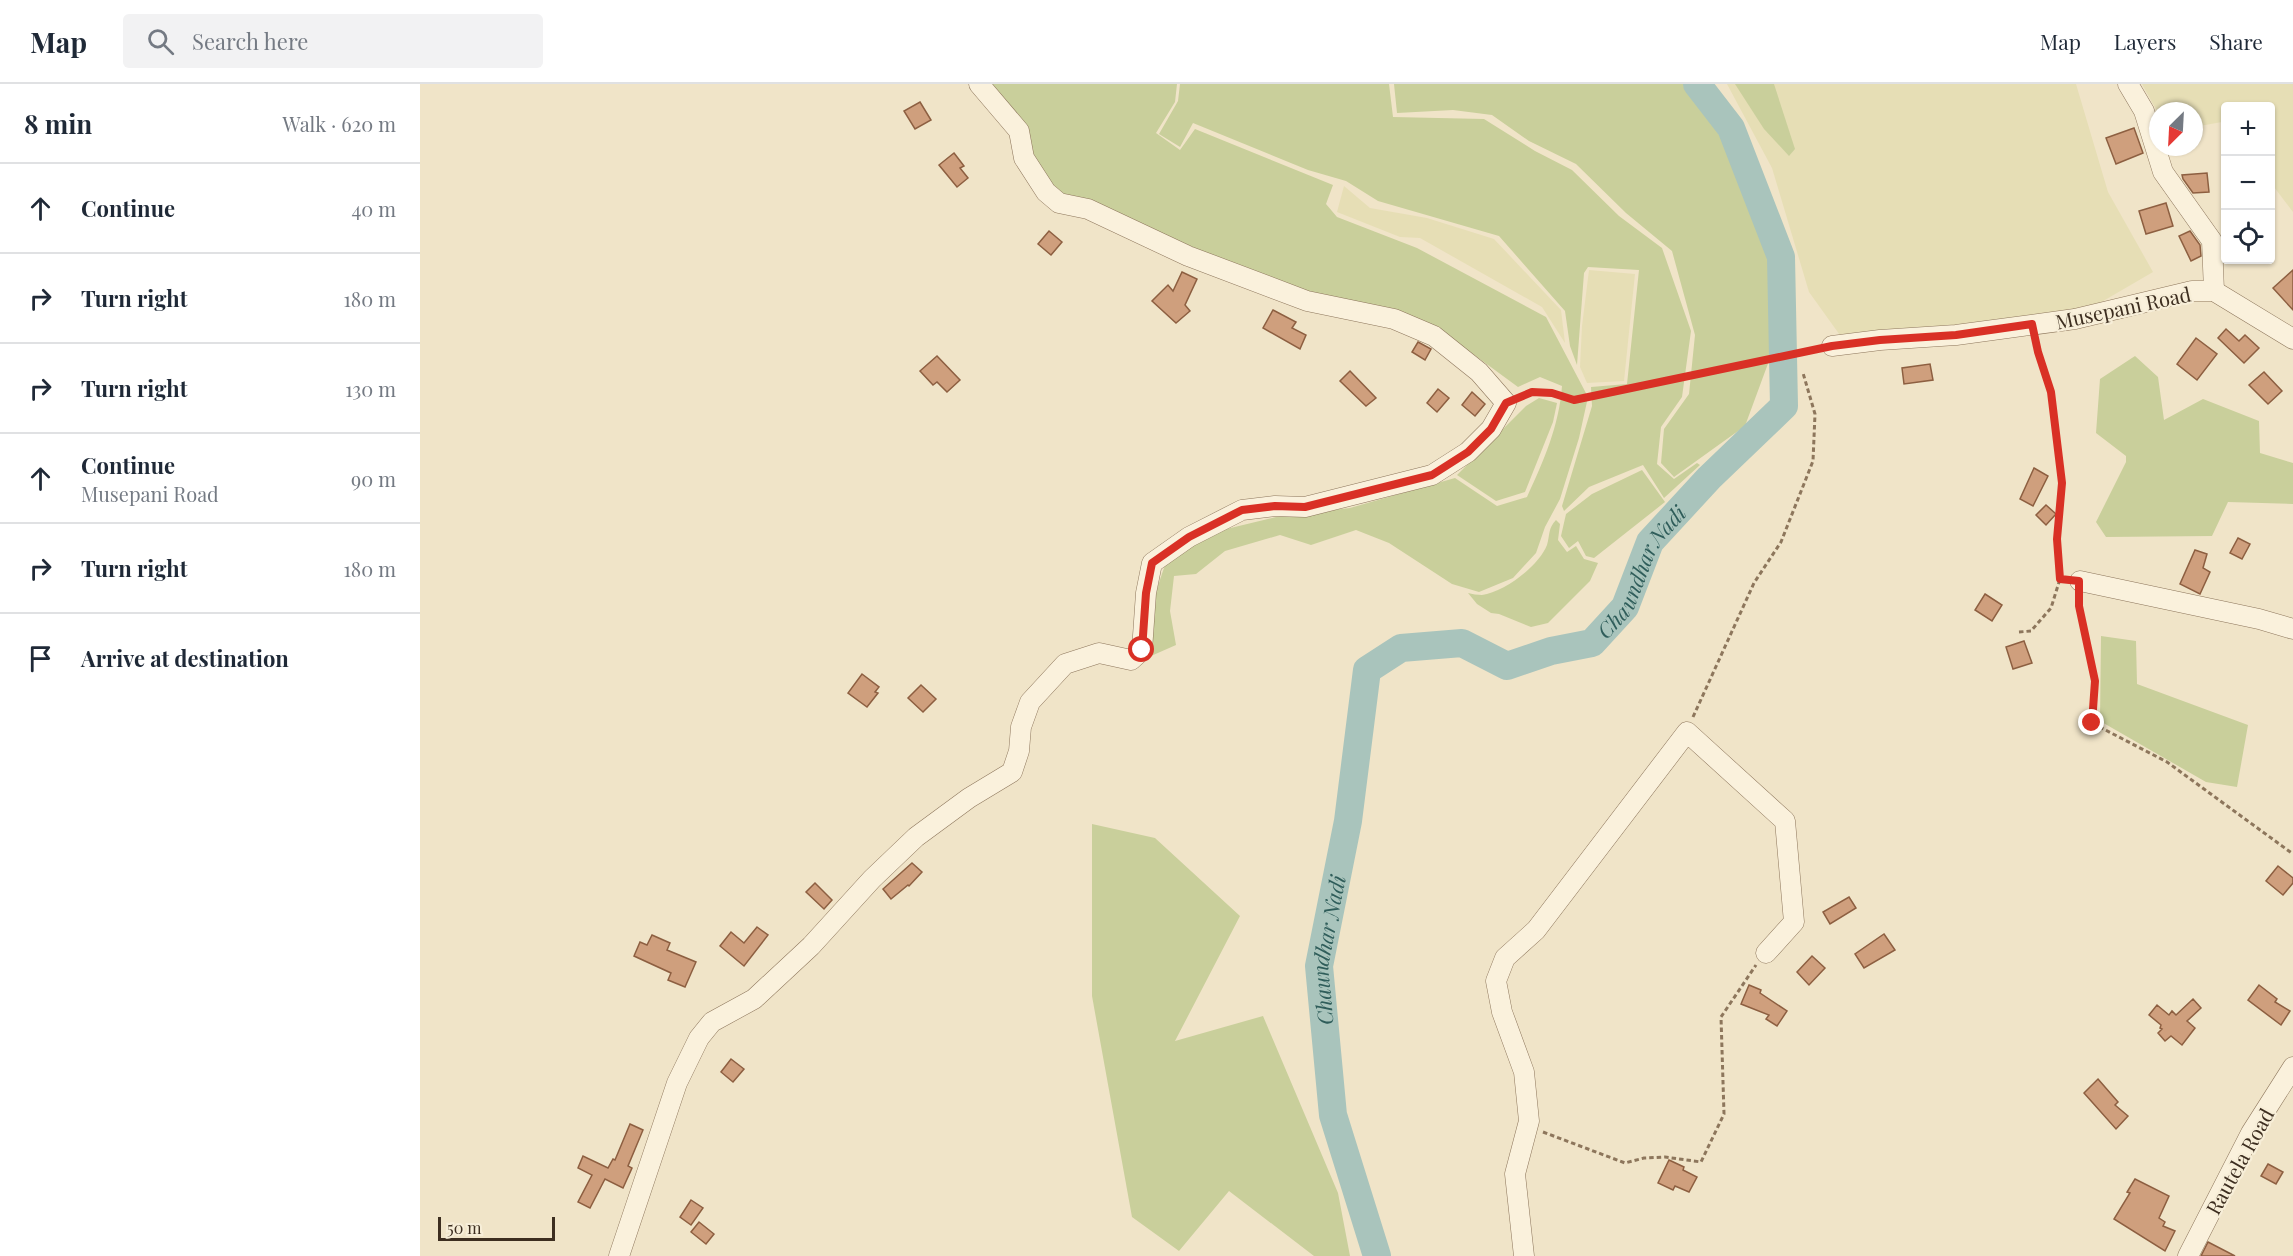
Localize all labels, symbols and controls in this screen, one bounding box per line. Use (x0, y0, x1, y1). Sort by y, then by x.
search box (123, 14, 543, 68)
text: Map (30, 23, 87, 60)
icon: search (144, 25, 177, 58)
text: Search here (192, 26, 308, 56)
text: Map (2040, 27, 2081, 55)
text: Layers (2114, 27, 2176, 55)
text: Share (2209, 27, 2263, 55)
north arrow (2149, 102, 2203, 156)
map controls (2221, 102, 2275, 264)
button: + (2221, 102, 2275, 156)
text: 8 min (24, 106, 92, 141)
text: Walk · 620 m (283, 110, 396, 137)
button: − (2221, 156, 2275, 210)
icon: ahead (24, 192, 57, 225)
text: Continue (81, 193, 175, 223)
text: 40 m (351, 195, 396, 222)
button: locate (2221, 210, 2275, 264)
street label: Musepani Road (2053, 279, 2194, 335)
icon: right (24, 282, 57, 315)
text: Turn right (81, 283, 187, 313)
text: 180 m (343, 285, 396, 312)
icon: right (24, 372, 57, 405)
text: Turn right (81, 373, 187, 403)
text: 130 m (345, 375, 396, 402)
text: Continue (81, 450, 175, 480)
icon: ahead (24, 462, 57, 495)
text: 90 m (351, 465, 396, 492)
text: Musepani Road (81, 480, 219, 507)
water label: Chaundhar Nadi (1590, 499, 1692, 644)
icon: right (24, 552, 57, 585)
text: Turn right (81, 553, 187, 583)
text: 180 m (343, 555, 396, 582)
route start (1128, 636, 1154, 662)
icon: arrive (24, 642, 57, 675)
text: Arrive at destination (81, 643, 289, 673)
route end (2078, 709, 2104, 735)
water label: Chaundhar Nadi (1305, 872, 1351, 1026)
street label: Rautela Road (2199, 1103, 2280, 1219)
scale bar (438, 1214, 555, 1242)
text: 50 m (447, 1217, 481, 1238)

